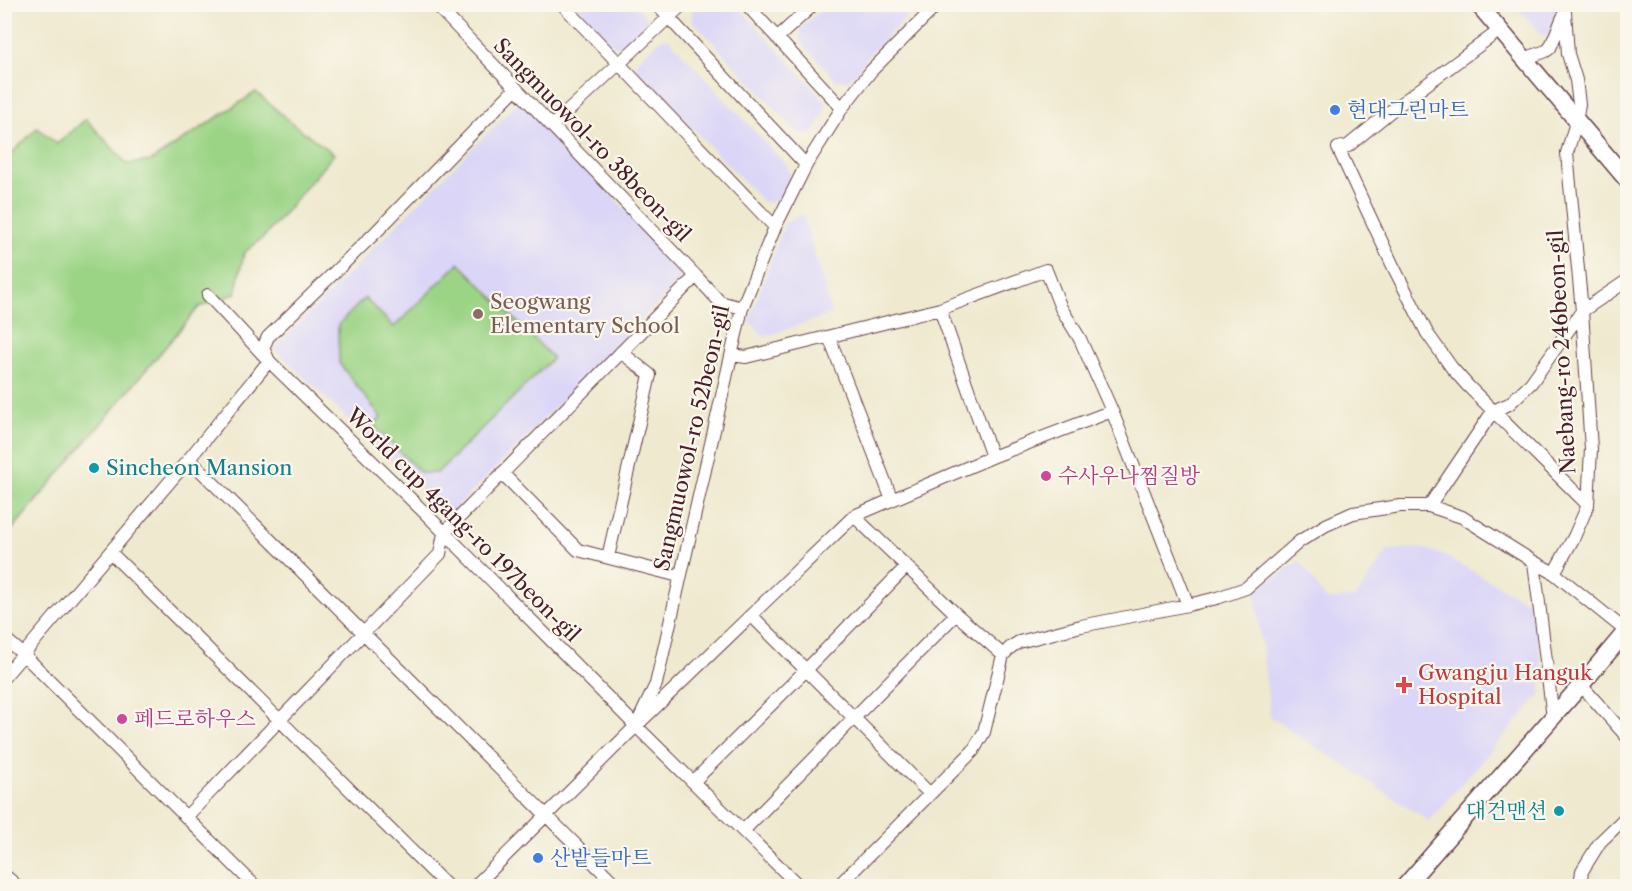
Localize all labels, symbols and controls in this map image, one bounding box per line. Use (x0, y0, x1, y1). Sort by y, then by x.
street label: Sangmuowol-ro 38beon-gil (489, 33, 696, 246)
place label: 현대그린마트 (1347, 97, 1469, 122)
marker: 현대그린마트 (1328, 103, 1342, 117)
street label: Naebang-ro 246beon-gil (1543, 229, 1580, 475)
place label: Seogwang Elementary School (490, 289, 680, 338)
street label: Sangmuowol-ro 52beon-gil (649, 302, 734, 573)
marker: Seogwang Elementary School (471, 307, 485, 321)
street label: World cup 4gang-ro 197beon-gil (341, 402, 585, 647)
place label: Sincheon Mansion (106, 455, 293, 480)
marker: Sincheon Mansion (87, 461, 101, 475)
place label: 수사우나찜질방 (1058, 463, 1201, 488)
marker: 수사우나찜질방 (1039, 469, 1053, 483)
place label: Gwangju Hanguk Hospital (1418, 660, 1593, 709)
marker: Gwangju Hanguk Hospital (1395, 676, 1413, 694)
place label: 페드로하우스 (134, 706, 256, 731)
marker: 페드로하우스 (115, 712, 129, 726)
place label: 대건맨션 (1466, 798, 1547, 823)
marker: 대건맨션 (1552, 804, 1566, 818)
place label: 산밭들마트 (550, 845, 651, 870)
marker: 산밭들마트 (531, 851, 545, 865)

